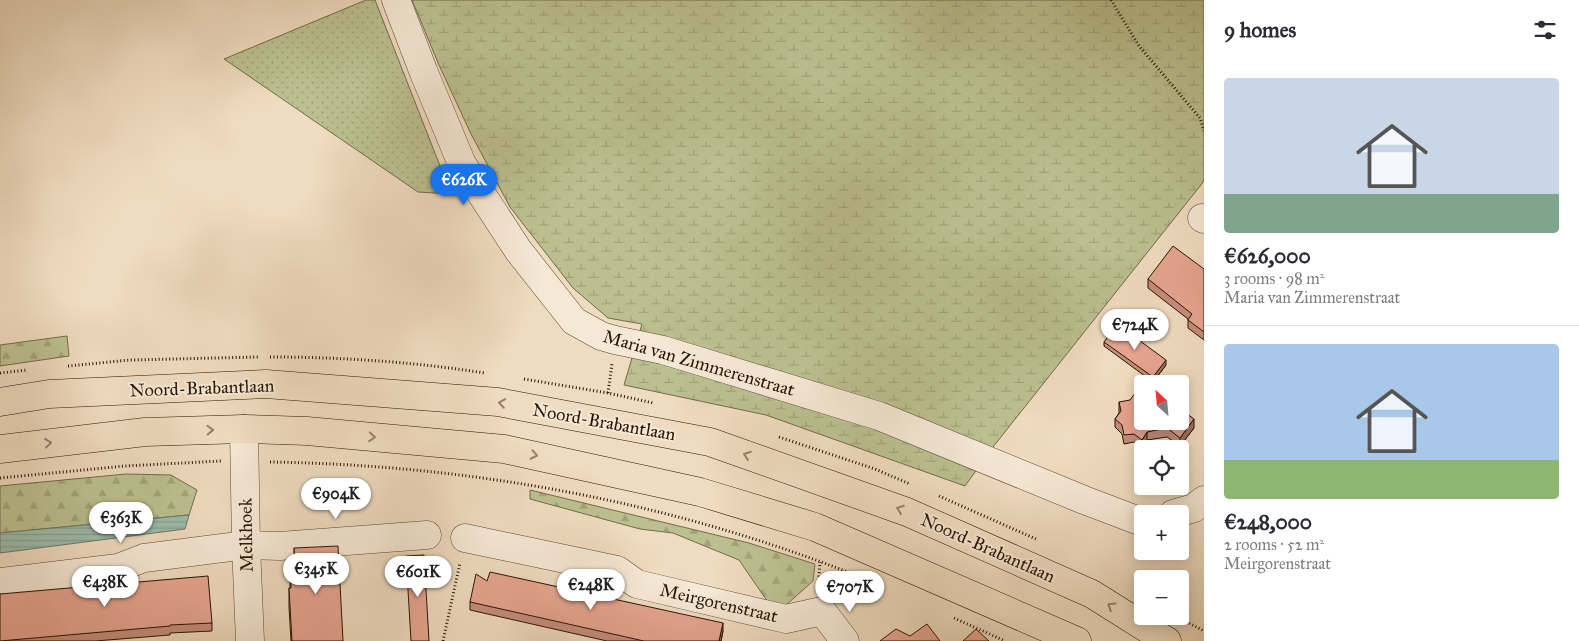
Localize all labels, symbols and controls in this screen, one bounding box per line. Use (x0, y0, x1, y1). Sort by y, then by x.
icon: filters (1531, 16, 1559, 44)
text: 9 homes (1224, 17, 1296, 43)
icon: home (1347, 111, 1437, 201)
pin: €626K (429, 164, 499, 206)
text: €626K (441, 170, 487, 189)
text: €626,000 (1224, 243, 1311, 269)
text: 3 rooms · 98 m² (1224, 269, 1324, 288)
text: Maria van Zimmerenstraat (1224, 288, 1400, 307)
pin: €724K (1100, 308, 1170, 351)
text: €724K (1112, 315, 1158, 334)
street label: Maria van Zimmerenstraat (601, 325, 798, 401)
street label: Noord-Brabantlaan (129, 374, 275, 402)
north arrow (1134, 375, 1189, 430)
map controls (1134, 375, 1189, 625)
icon: home (1347, 376, 1437, 466)
one-way arrow (498, 399, 507, 409)
street label: Noord-Brabantlaan (531, 399, 677, 445)
one-way arrow (207, 425, 215, 435)
one-way arrow (369, 431, 377, 442)
one-way arrow (45, 438, 53, 449)
button: locate (1134, 440, 1189, 495)
one-way arrow (529, 450, 538, 460)
one-way arrow (743, 451, 751, 461)
pin: €904K (301, 478, 371, 520)
text: €904K (312, 484, 360, 503)
street label: Melkhoek (234, 497, 258, 572)
pin: €363K (86, 502, 156, 544)
one-way arrow (896, 505, 904, 515)
button: + (1134, 505, 1189, 560)
text: €363K (100, 508, 142, 527)
street label: Noord-Brabantlaan (917, 509, 1059, 588)
text: €248,000 (1224, 509, 1312, 535)
text: 2 rooms · 52 m² (1224, 535, 1324, 554)
pin: €345K (281, 552, 351, 595)
text: Meirgorenstraat (1224, 554, 1331, 573)
pin: €601K (383, 556, 453, 598)
text: €345K (294, 559, 338, 578)
text: €601K (396, 562, 440, 581)
pin: €438K (70, 566, 140, 608)
pin: €248K (556, 568, 626, 611)
pin: €707K (815, 570, 885, 613)
button: − (1134, 570, 1189, 625)
text: €438K (83, 572, 127, 591)
text: €248K (568, 575, 614, 594)
text: €707K (826, 577, 874, 596)
street label: Meirgorenstraat (658, 579, 781, 628)
one-way arrow (1107, 603, 1116, 612)

